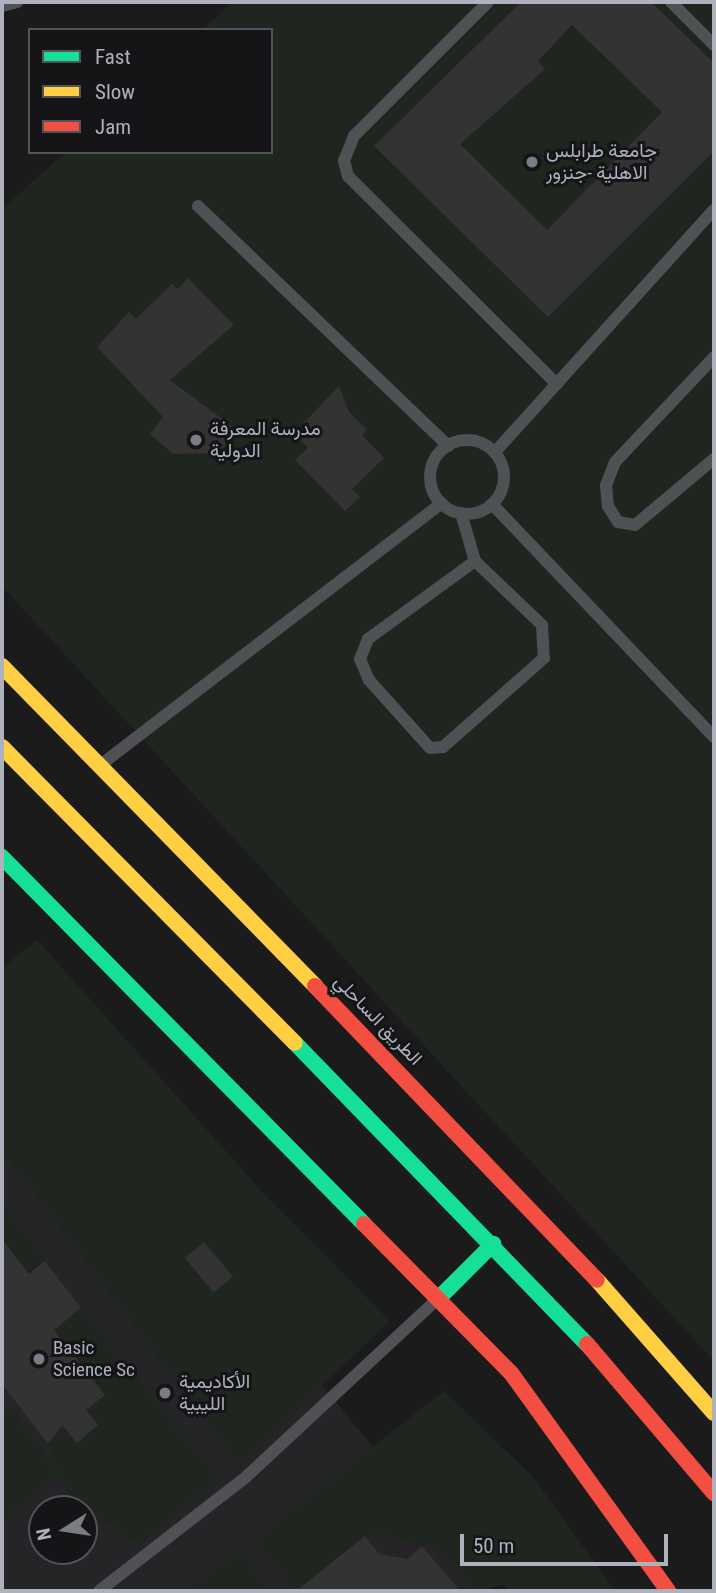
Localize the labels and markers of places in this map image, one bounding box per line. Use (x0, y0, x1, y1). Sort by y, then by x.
place label: جامعة طرابلس الاهلية -جنزور (546, 140, 657, 184)
marker: جامعة طرابلس الاهلية -جنزور (524, 154, 540, 170)
place label: مدرسة المعرفة الدولية (210, 418, 321, 462)
marker: مدرسة المعرفة الدولية (188, 432, 204, 448)
place label: Basic Science Sc (53, 1337, 135, 1381)
marker: Basic Science Sc (31, 1351, 47, 1367)
place label: الأكاديمية الليبية (179, 1371, 250, 1415)
marker: الأكاديمية الليبية (157, 1385, 173, 1401)

